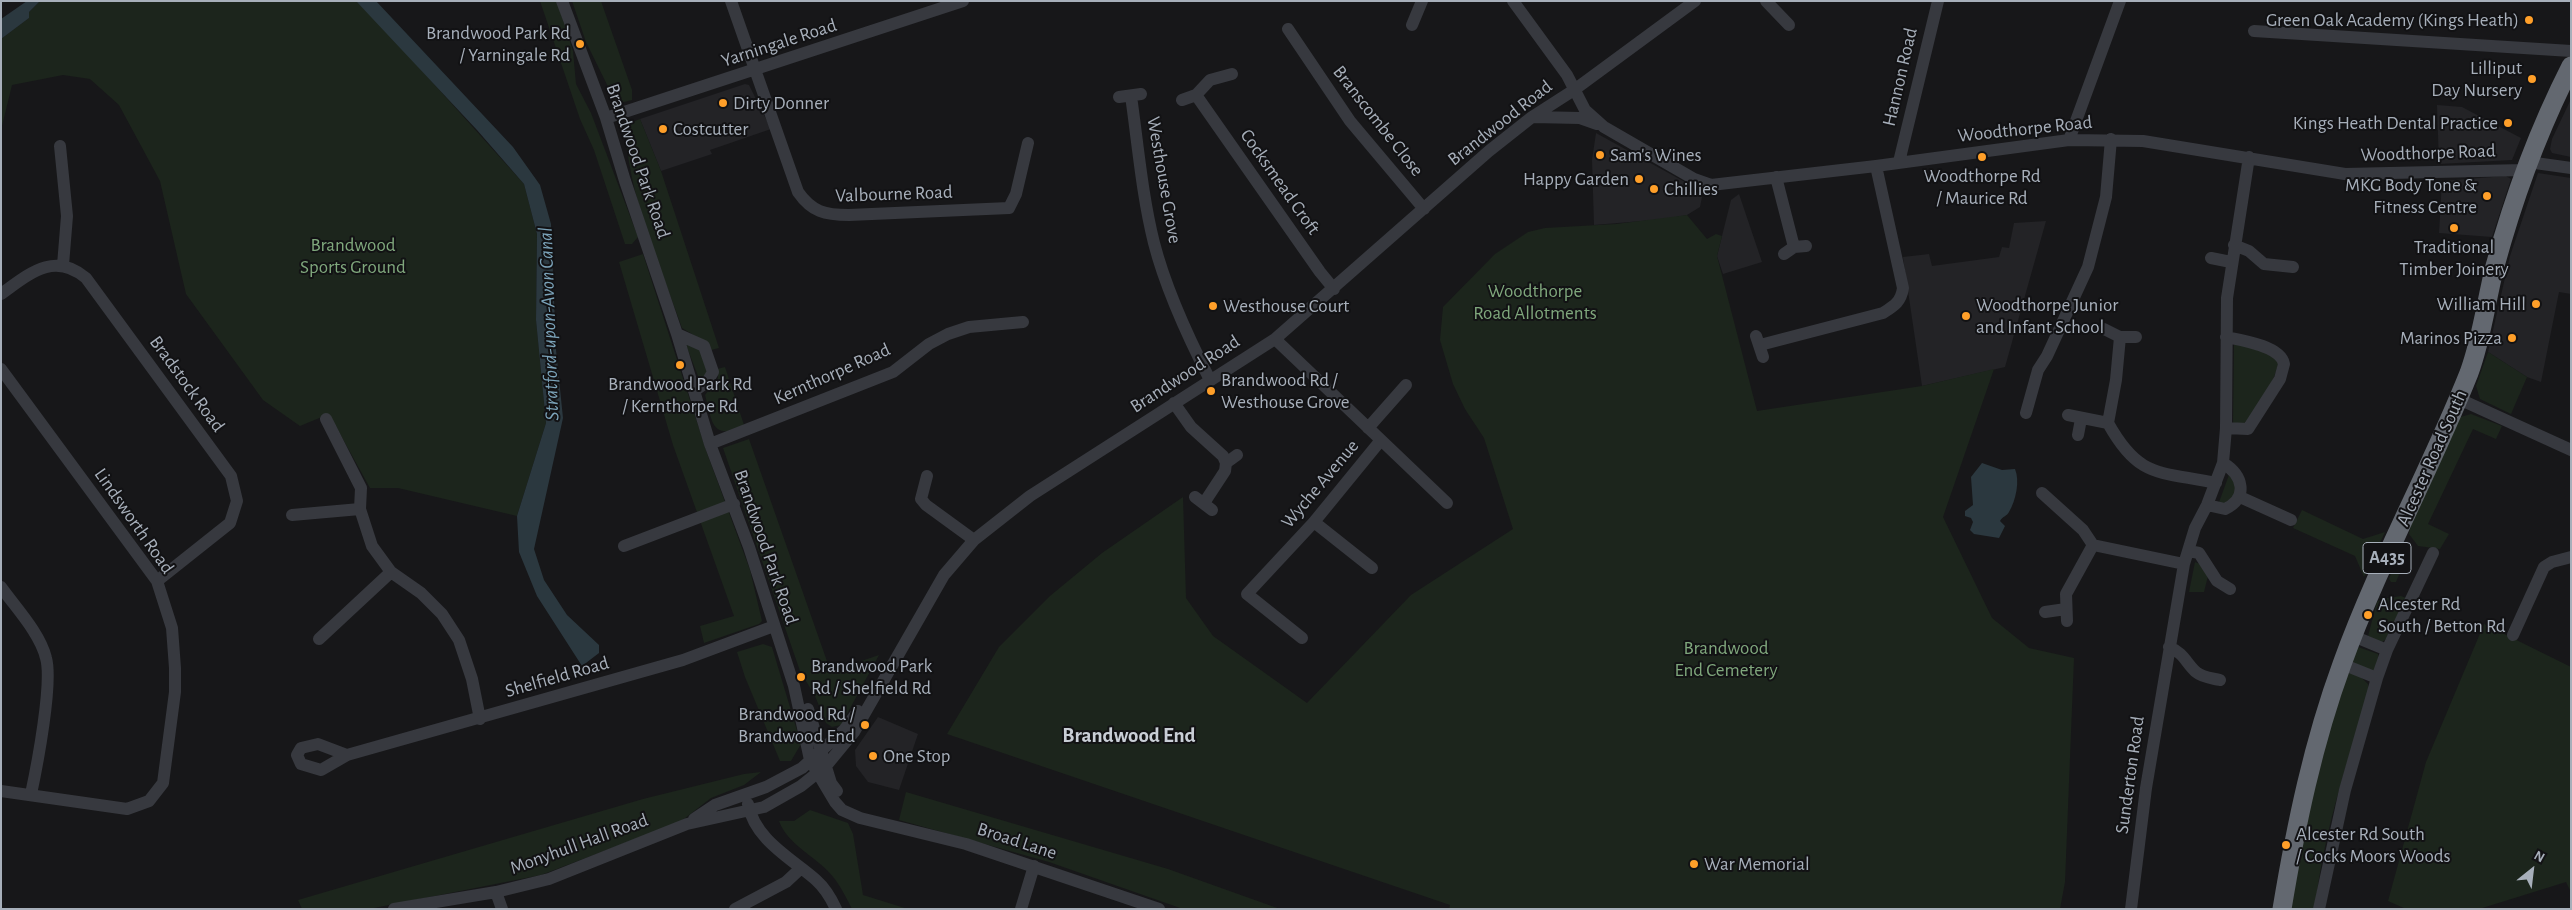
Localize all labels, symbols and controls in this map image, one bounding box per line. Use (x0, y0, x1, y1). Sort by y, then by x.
place label: Green Oak Academy (Kings Heath) (2266, 9, 2519, 31)
street label: Yarningale Road (718, 14, 840, 72)
marker: Green Oak Academy (Kings Heath) (2523, 14, 2535, 26)
place label: Brandwood Park Rd / Yarningale Rd (426, 22, 570, 66)
street label: Hannon Road (1878, 25, 1922, 129)
marker: Brandwood Park Rd / Yarningale Rd (574, 38, 586, 50)
place label: Lilliput Day Nursery (2431, 57, 2522, 101)
street label: Branscombe Close (1328, 61, 1428, 181)
marker: Lilliput Day Nursery (2526, 73, 2538, 85)
street label: Brandwood Road (1443, 75, 1557, 171)
street label: Brandwood Park Road (601, 81, 675, 241)
place label: Dirty Donner (733, 92, 829, 114)
marker: Dirty Donner (717, 97, 729, 109)
street label: Woodthorpe Road (1957, 111, 2093, 147)
place label: Kings Heath Dental Practice (2293, 112, 2498, 134)
street label: Westhouse Grove (1142, 115, 1186, 245)
marker: Kings Heath Dental Practice (2502, 117, 2514, 129)
place label: Costcutter (673, 118, 748, 140)
marker: Costcutter (657, 123, 669, 135)
street label: Cocksmead Croft (1235, 125, 1325, 239)
street label: Woodthorpe Road (2360, 139, 2496, 167)
place label: Sam's Wines (1610, 144, 1702, 166)
marker: Sam's Wines (1594, 149, 1606, 161)
marker: Woodthorpe Rd / Maurice Rd (1976, 151, 1988, 163)
place label: Woodthorpe Rd / Maurice Rd (1923, 165, 2041, 209)
place label: Happy Garden (1523, 168, 1629, 190)
marker: Happy Garden (1633, 173, 1645, 185)
place label: MKG Body Tone & Fitness Centre (2345, 174, 2477, 218)
place label: Chillies (1664, 178, 1718, 200)
street label: Valbourne Road (835, 181, 953, 207)
marker: Chillies (1648, 183, 1660, 195)
marker: MKG Body Tone & Fitness Centre (2481, 190, 2493, 202)
marker: Traditional Timber Joinery (2448, 222, 2460, 234)
water label: Stratford-upon-Avon Canal (534, 227, 564, 421)
park label: Brandwood Sports Ground (300, 234, 406, 278)
place label: Traditional Timber Joinery (2399, 236, 2509, 280)
park label: Woodthorpe Road Allotments (1473, 280, 1597, 324)
place label: William Hill (2437, 293, 2526, 315)
place label: Woodthorpe Junior and Infant School (1976, 294, 2118, 338)
place label: Westhouse Court (1223, 295, 1349, 317)
marker: William Hill (2530, 298, 2542, 310)
marker: Westhouse Court (1207, 300, 1219, 312)
marker: Woodthorpe Junior and Infant School (1960, 310, 1972, 322)
place label: Marinos Pizza (2400, 327, 2502, 349)
street label: Brandwood Road (1126, 330, 1244, 418)
street label: Bradstock Road (144, 331, 230, 437)
marker: Marinos Pizza (2506, 332, 2518, 344)
street label: Kernthorpe Road (770, 338, 894, 410)
marker: Brandwood Park Rd / Kernthorpe Rd (674, 359, 686, 371)
place label: Brandwood Rd / Westhouse Grove (1221, 369, 1350, 413)
place label: Brandwood Park Rd / Kernthorpe Rd (608, 373, 752, 417)
marker: Brandwood Rd / Westhouse Grove (1205, 385, 1217, 397)
street label: Alcester Road South (2392, 386, 2472, 530)
street label: Wyche Avenue (1276, 435, 1364, 533)
street label: Lindsworth Road (89, 464, 179, 578)
street label: Brandwood Park Road (729, 467, 803, 627)
road number: A435 (2363, 542, 2411, 574)
place label: Alcester Rd South / Betton Rd (2378, 593, 2506, 637)
marker: Alcester Rd South / Betton Rd (2362, 609, 2374, 621)
park label: Brandwood End Cemetery (1675, 637, 1777, 681)
street label: Shelfield Road (502, 651, 612, 703)
place label: Brandwood Park Rd / Shelfield Rd (811, 655, 932, 699)
marker: Brandwood Park Rd / Shelfield Rd (795, 671, 807, 683)
place label: Brandwood Rd / Brandwood End (738, 703, 855, 747)
street label: Sunderton Road (2110, 715, 2150, 835)
marker: Brandwood Rd / Brandwood End (859, 719, 871, 731)
district label: Brandwood End (1062, 723, 1196, 749)
place label: One Stop (883, 745, 951, 767)
marker: One Stop (867, 750, 879, 762)
street label: Monyhull Hall Road (507, 808, 651, 880)
street label: Broad Lane (974, 817, 1060, 865)
place label: Alcester Rd South / Cocks Moors Woods (2296, 823, 2451, 867)
marker: Alcester Rd South / Cocks Moors Woods (2280, 839, 2292, 851)
north arrow (2507, 845, 2557, 895)
text: N (2532, 848, 2547, 865)
place label: War Memorial (1704, 853, 1810, 875)
marker: War Memorial (1688, 858, 1700, 870)

